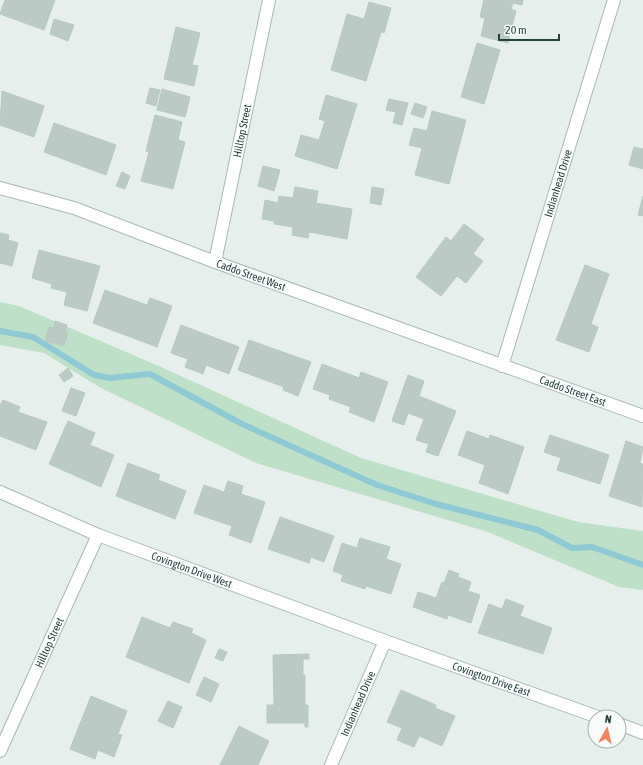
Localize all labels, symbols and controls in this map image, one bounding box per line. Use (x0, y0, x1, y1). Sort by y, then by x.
scale bar (499, 16, 559, 42)
text: 20 m (505, 23, 527, 37)
street label: Hilltop Street (231, 103, 253, 158)
street label: Indianhead Drive (542, 148, 574, 219)
street label: Caddo Street West (215, 257, 287, 293)
street label: Caddo Street East (538, 373, 608, 408)
street label: Covington Drive West (150, 549, 234, 590)
street label: Hilltop Street (33, 616, 66, 670)
street label: Covington Drive East (451, 660, 532, 698)
street label: Indianhead Drive (338, 669, 377, 738)
north arrow (587, 709, 627, 749)
text: N (604, 713, 612, 725)

